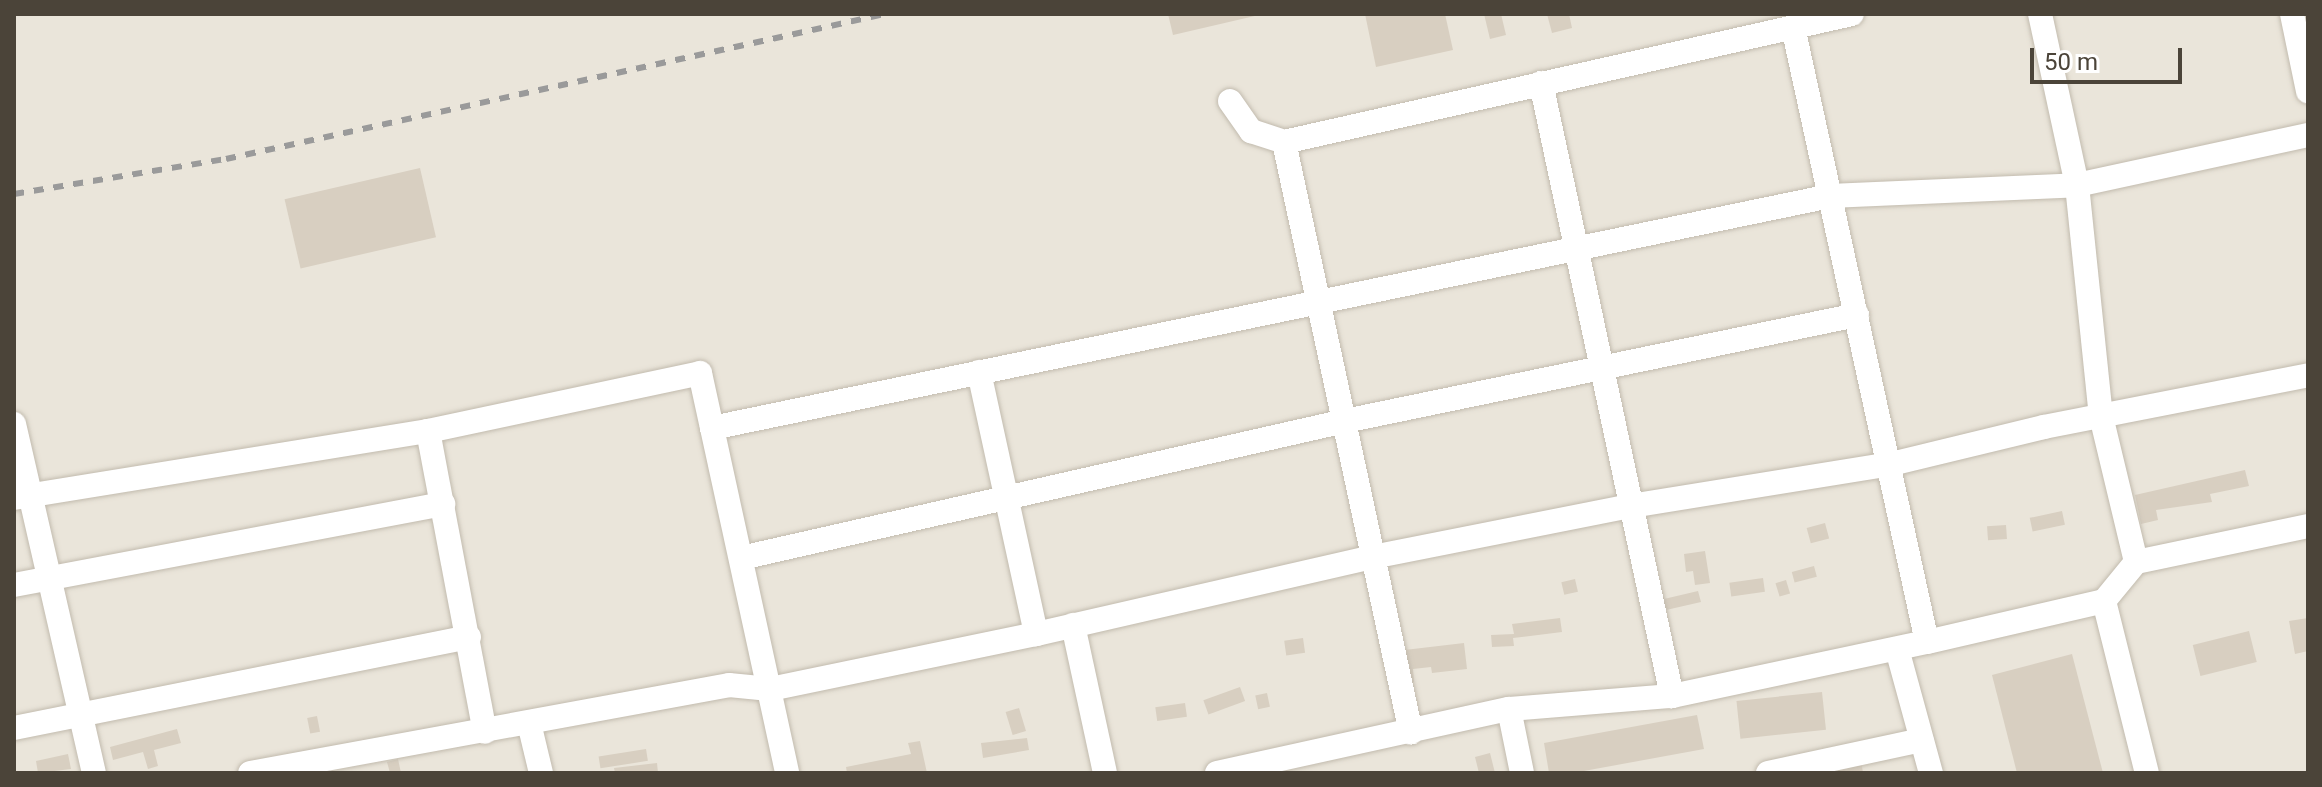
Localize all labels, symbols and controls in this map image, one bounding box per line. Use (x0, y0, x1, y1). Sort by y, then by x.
scale bar (2034, 32, 2186, 82)
text: 50 m (2044, 48, 2098, 76)

